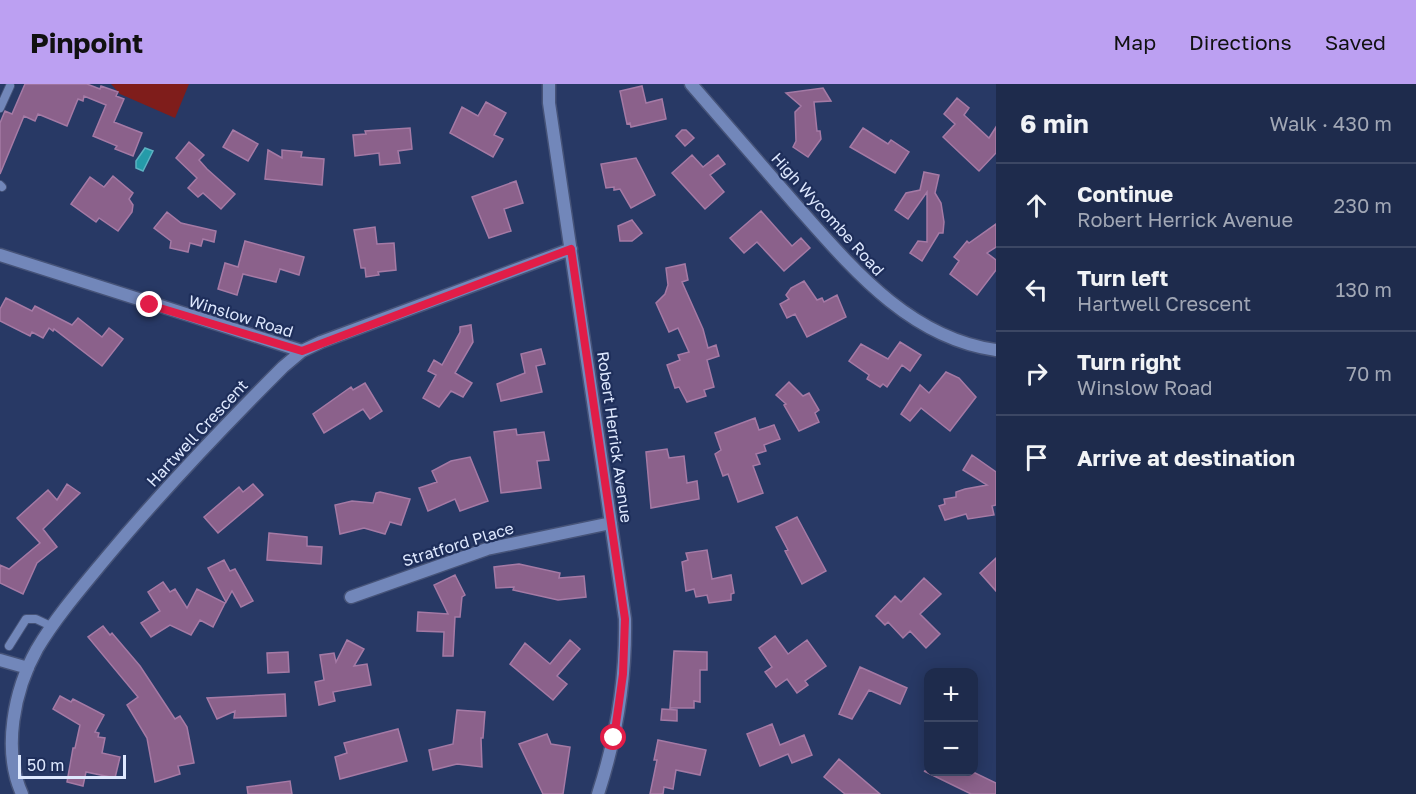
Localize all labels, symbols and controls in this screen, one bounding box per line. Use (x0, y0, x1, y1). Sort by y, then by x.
text: Pinpoint (30, 26, 143, 59)
text: Map (1113, 29, 1156, 55)
text: Directions (1189, 29, 1292, 55)
text: Saved (1325, 29, 1386, 55)
text: 6 min (1020, 108, 1089, 139)
text: Walk · 430 m (1270, 111, 1392, 135)
street label: High Wycombe Road (767, 148, 889, 280)
text: Continue (1077, 180, 1173, 207)
icon: ahead (1020, 189, 1053, 222)
text: 230 m (1334, 193, 1392, 217)
text: Robert Herrick Avenue (1077, 207, 1293, 231)
text: Turn left (1077, 264, 1168, 291)
icon: left (1020, 273, 1053, 306)
text: 130 m (1336, 277, 1392, 301)
route end (136, 291, 162, 317)
street label: Winslow Road (186, 291, 296, 341)
text: Hartwell Crescent (1077, 291, 1251, 315)
text: Turn right (1077, 348, 1181, 375)
street label: Robert Herrick Avenue (593, 350, 637, 524)
icon: right (1020, 357, 1053, 390)
text: 70 m (1346, 361, 1392, 385)
street label: Hartwell Crescent (142, 375, 252, 491)
text: Winslow Road (1077, 375, 1213, 399)
icon: arrive (1020, 441, 1053, 474)
text: Arrive at destination (1077, 444, 1295, 471)
street label: Stratford Place (400, 518, 516, 570)
map controls (924, 668, 978, 776)
button: + (924, 668, 978, 722)
button: − (924, 722, 978, 776)
route start (600, 724, 626, 750)
scale bar (18, 752, 126, 780)
text: 50 m (27, 755, 64, 775)

